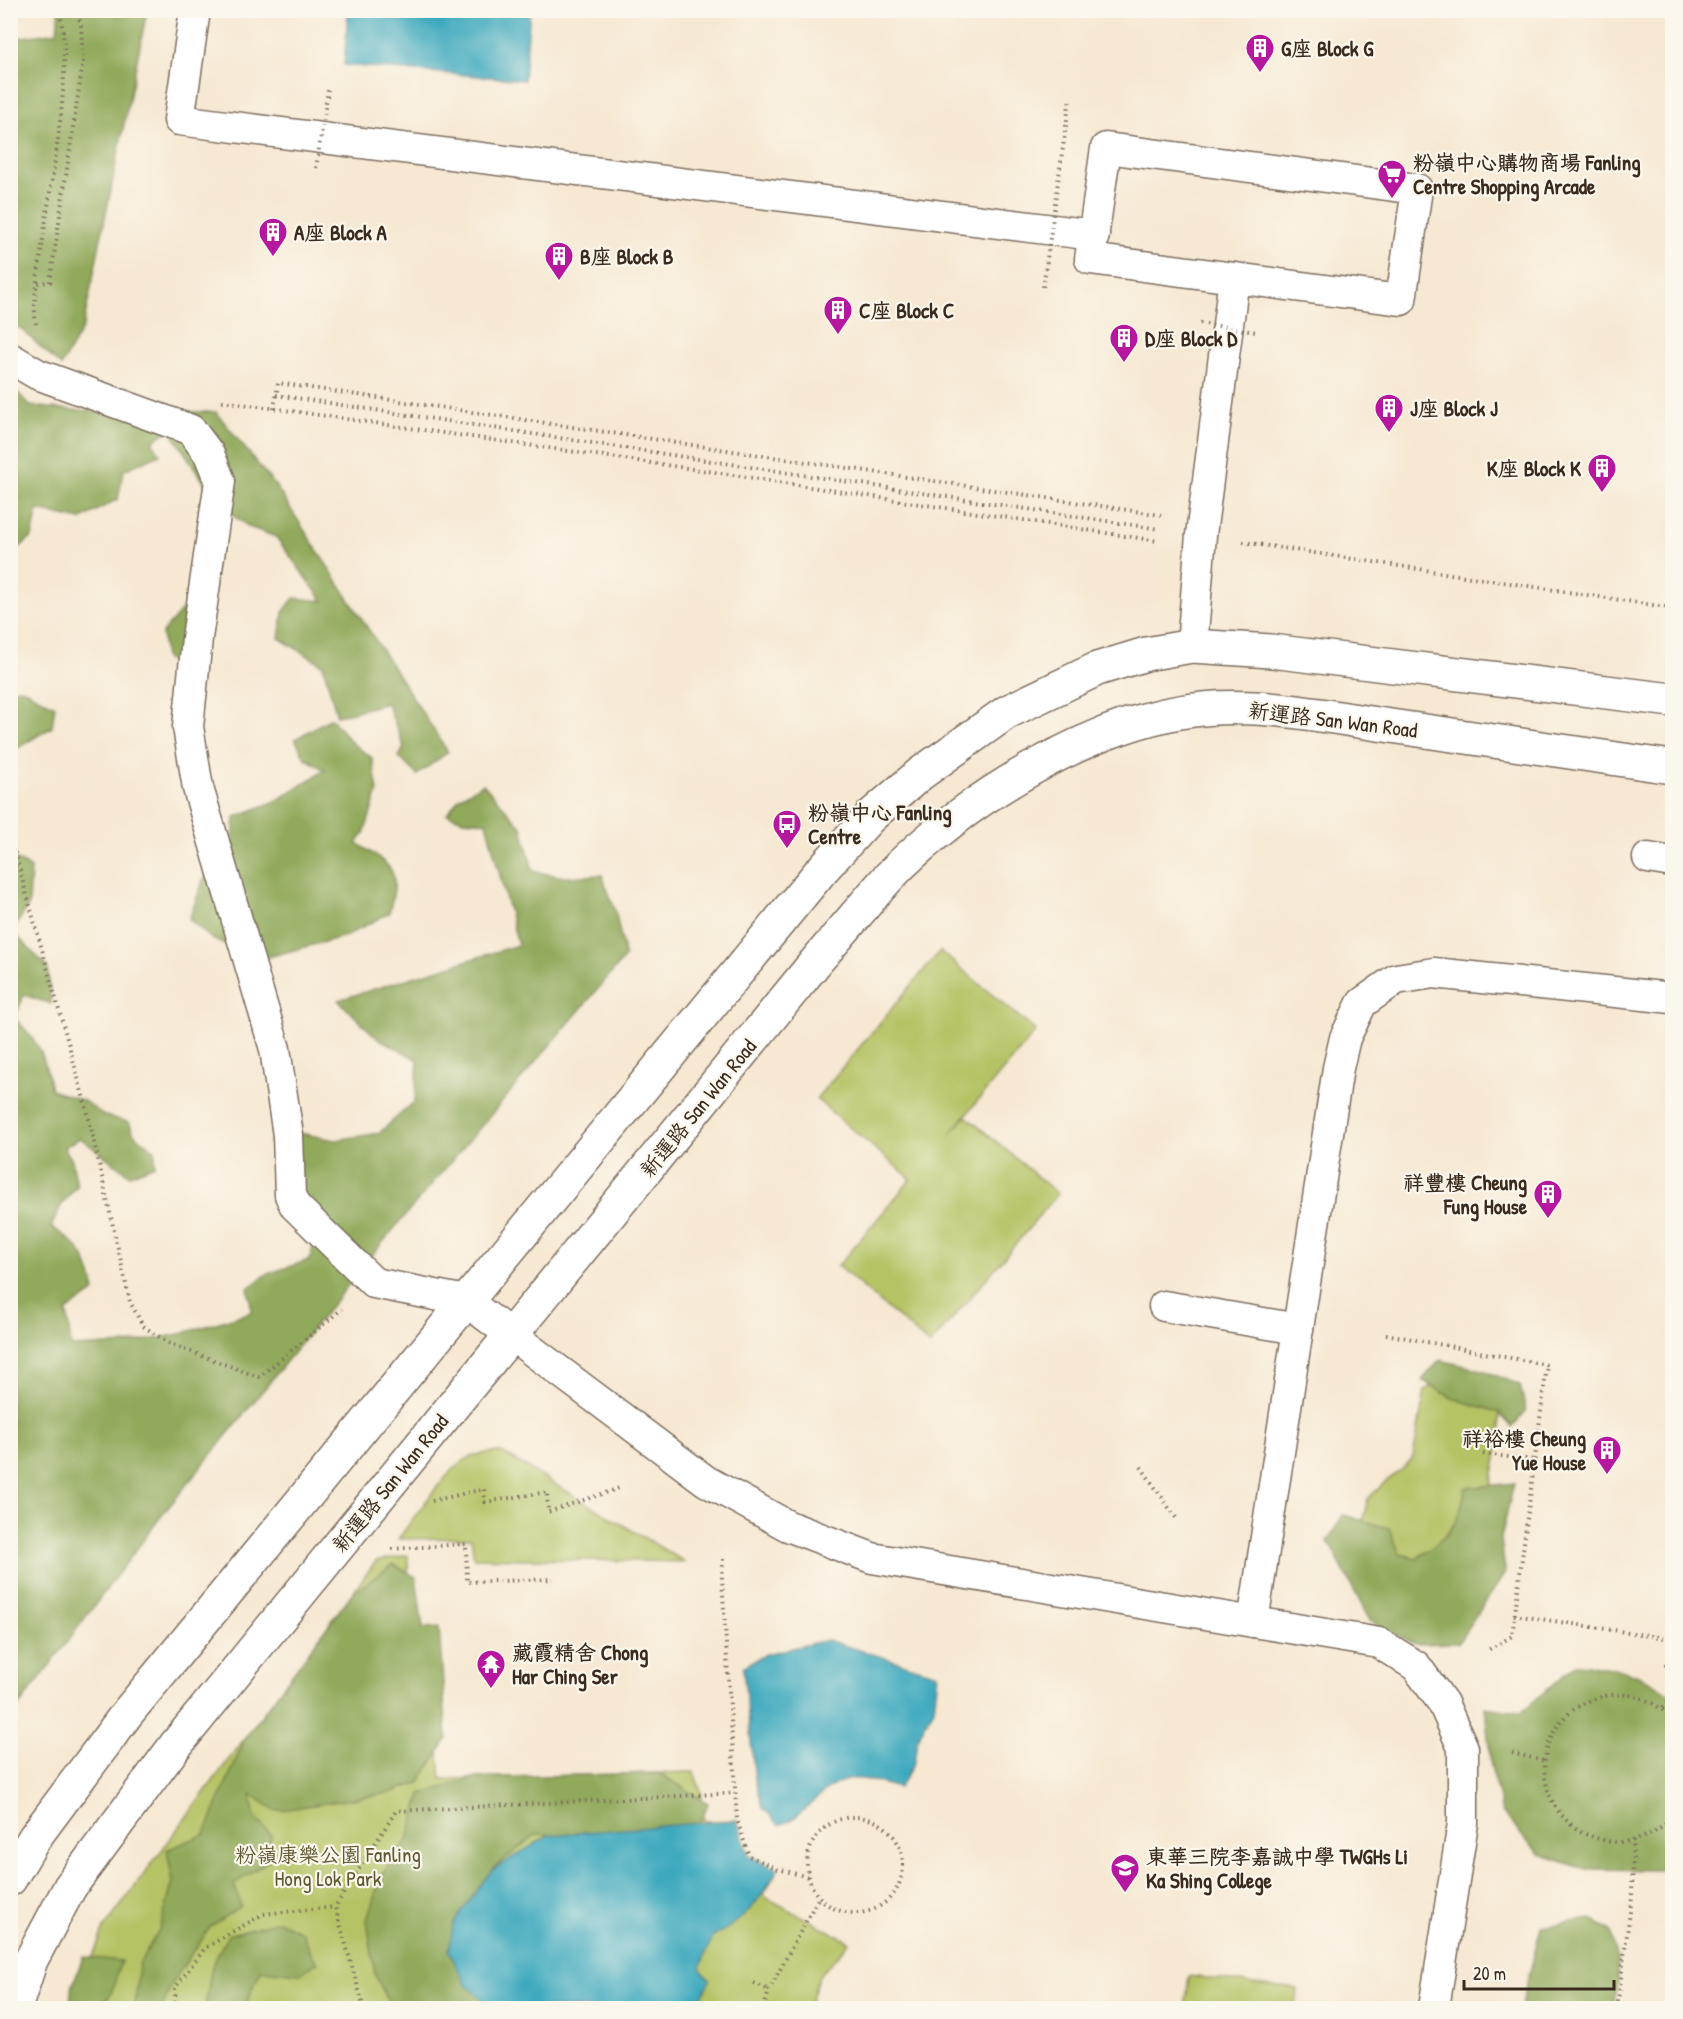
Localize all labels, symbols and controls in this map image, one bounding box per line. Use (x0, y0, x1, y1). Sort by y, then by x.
building icon: G座 Block G (1244, 32, 1276, 74)
place label: G座 Block G (1281, 34, 1374, 63)
place label: 粉嶺中心購物商場 Fanling Centre Shopping Arcade (1413, 148, 1641, 202)
supermarket icon: 粉嶺中心購物商場 Fanling Centre Shopping Arcade (1376, 158, 1408, 200)
building icon: A座 Block A (257, 216, 289, 258)
place label: A座 Block A (294, 218, 387, 247)
building icon: B座 Block B (543, 240, 575, 282)
place label: B座 Block B (580, 242, 674, 271)
building icon: C座 Block C (822, 294, 854, 336)
place label: C座 Block C (859, 296, 954, 325)
building icon: D座 Block D (1108, 322, 1140, 364)
place label: D座 Block D (1145, 324, 1238, 353)
building icon: J座 Block J (1373, 392, 1405, 434)
place label: J座 Block J (1410, 394, 1498, 423)
building icon: K座 Block K (1586, 452, 1618, 494)
place label: K座 Block K (1487, 454, 1581, 483)
street label: 新運路 San Wan Road (1247, 695, 1419, 745)
place label: 粉嶺中心 Fanling Centre (808, 798, 952, 851)
bus stop icon: 粉嶺中心 Fanling Centre (771, 808, 803, 850)
street label: 新運路 San Wan Road (633, 1033, 763, 1183)
place label: 祥豐樓 Cheung Fung House (1403, 1168, 1528, 1222)
building icon: 祥豐樓 Cheung Fung House (1532, 1178, 1564, 1220)
street label: 新運路 San Wan Road (325, 1408, 455, 1558)
place label: 祥裕樓 Cheung Yue House (1462, 1424, 1587, 1477)
building icon: 祥裕樓 Cheung Yue House (1591, 1434, 1623, 1476)
place label: 藏霞精舍 Chong Har Ching Ser (512, 1638, 648, 1692)
temple icon: 藏霞精舍 Chong Har Ching Ser (475, 1648, 507, 1690)
park label: 粉嶺康樂公園 Fanling Hong Lok Park (235, 1840, 421, 1893)
place label: 東華三院李嘉誠中學 TWGHs Li Ka Shing College (1146, 1842, 1408, 1896)
school or university icon: 東華三院李嘉誠中學 TWGHs Li Ka Shing College (1109, 1852, 1141, 1894)
scale bar (1464, 1953, 1614, 1991)
text: 20 m (1473, 1961, 1506, 1986)

